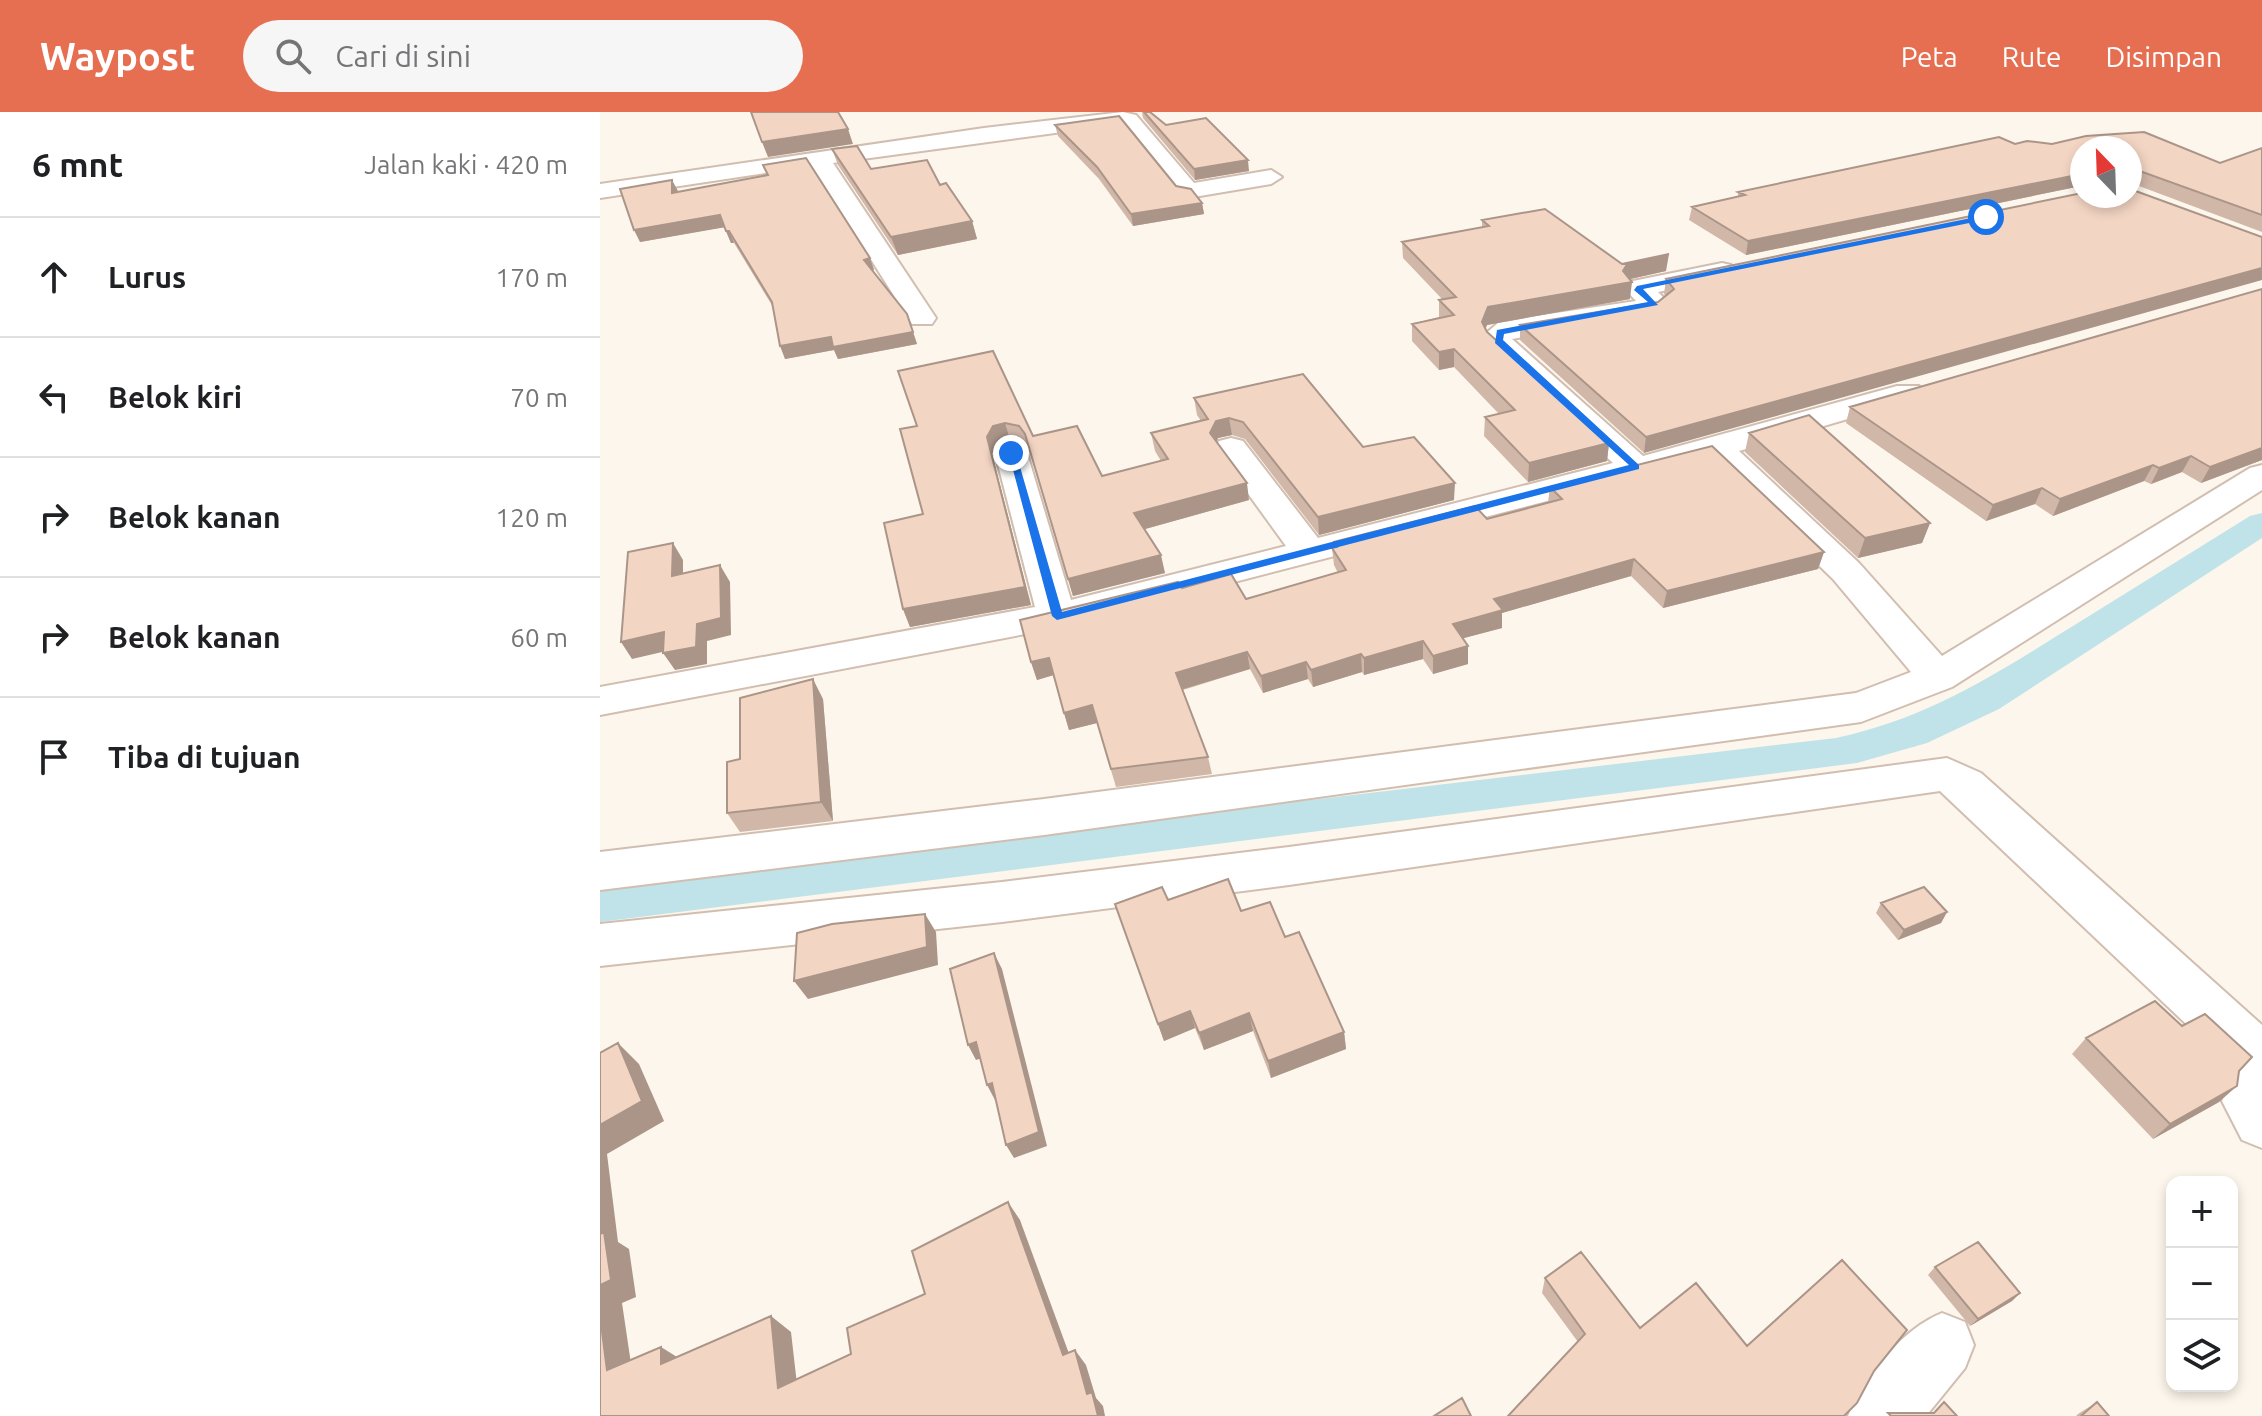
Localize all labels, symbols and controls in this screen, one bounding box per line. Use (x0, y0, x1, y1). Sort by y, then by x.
search box (243, 20, 803, 92)
icon: search (271, 34, 315, 78)
text: Waypost (40, 35, 195, 77)
text: Cari di sini (335, 39, 471, 73)
text: Peta (1901, 41, 1958, 72)
text: Rute (2002, 41, 2062, 72)
text: Disimpan (2106, 41, 2222, 72)
north arrow (2070, 136, 2142, 208)
text: 6 mnt (32, 145, 123, 183)
text: Jalan kaki · 420 m (364, 150, 568, 179)
route start (1968, 199, 2004, 235)
icon: ahead (32, 255, 76, 299)
text: Lurus (108, 260, 186, 294)
text: 170 m (496, 263, 568, 292)
icon: left (32, 375, 76, 419)
text: Belok kiri (108, 380, 242, 414)
text: 70 m (510, 383, 568, 412)
route end (993, 435, 1029, 471)
icon: right (32, 495, 76, 539)
text: Belok kanan (108, 500, 281, 534)
text: 120 m (496, 503, 568, 532)
icon: right (32, 615, 76, 659)
text: Belok kanan (108, 620, 281, 654)
text: 60 m (510, 623, 568, 652)
icon: arrive (32, 735, 76, 779)
text: Tiba di tujuan (108, 740, 301, 774)
map controls (2166, 1176, 2238, 1392)
button: + (2166, 1176, 2238, 1248)
button: − (2166, 1248, 2238, 1320)
button: layers (2166, 1320, 2238, 1392)

